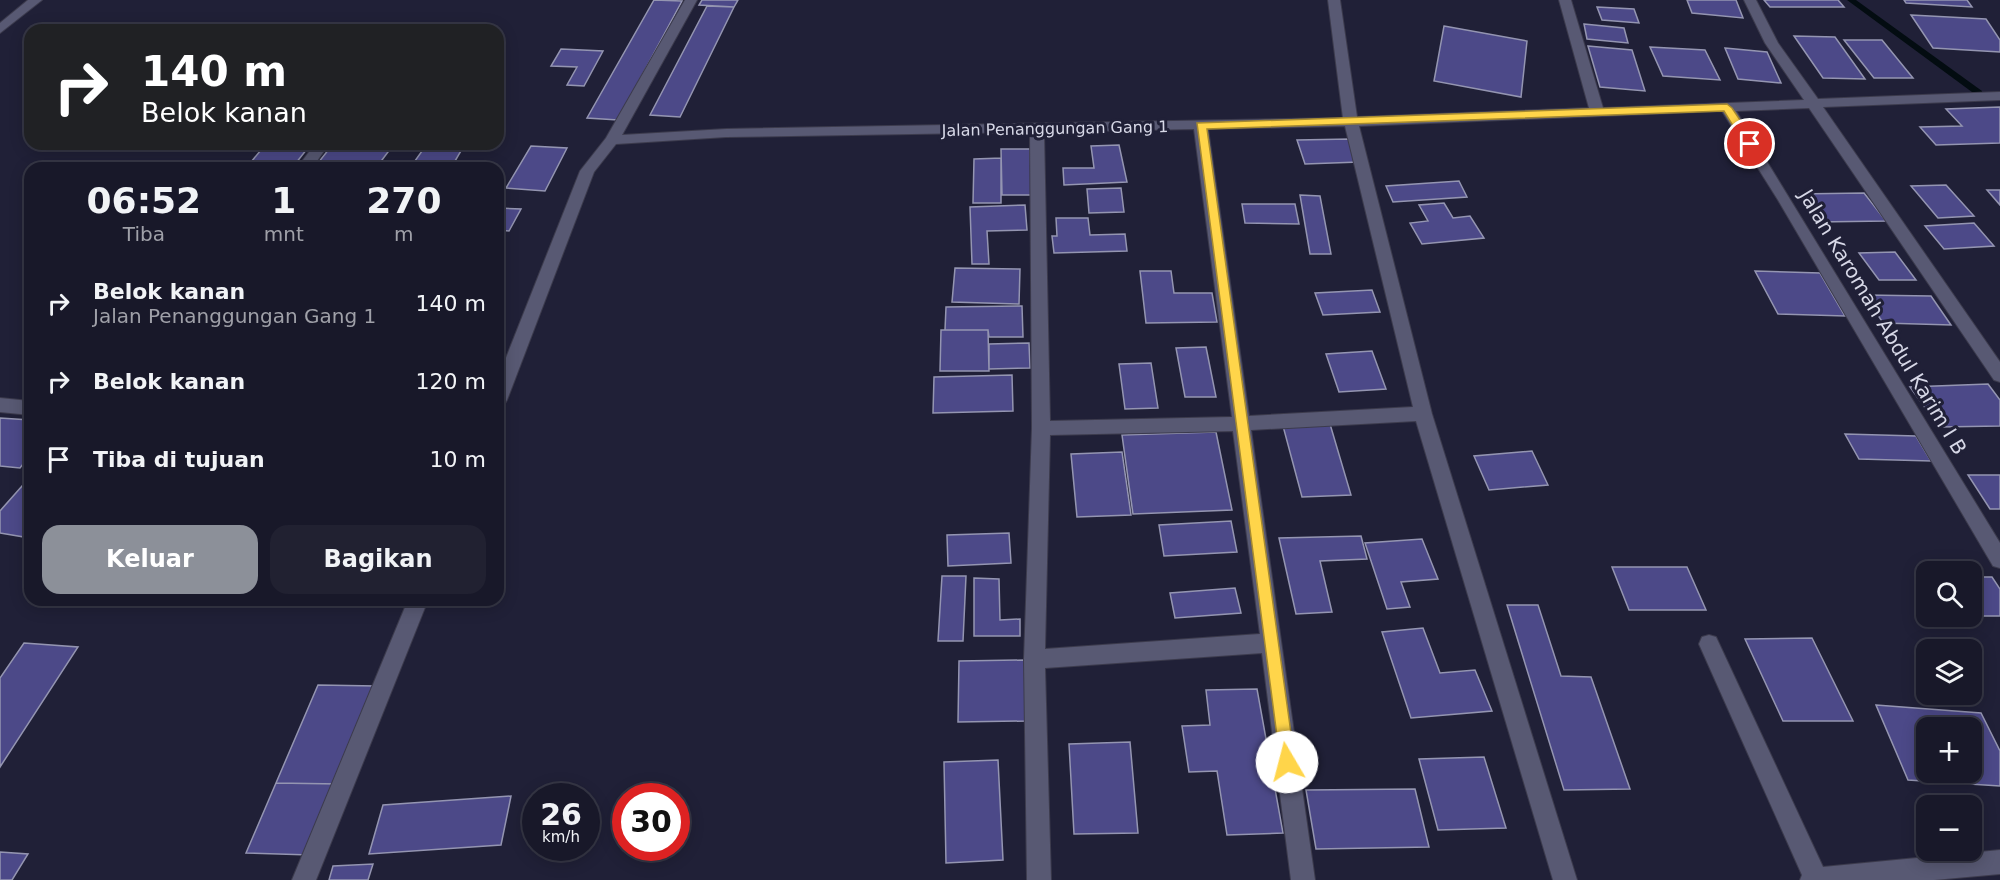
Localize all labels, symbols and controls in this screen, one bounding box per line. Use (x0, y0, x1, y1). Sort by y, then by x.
text: 140 m (141, 47, 287, 96)
icon: right (42, 48, 120, 126)
text: Belok kanan (141, 97, 307, 128)
street label: Jalan Penanggungan Gang 1 (941, 117, 1168, 140)
pin (1724, 118, 1775, 169)
icon: arrive (1733, 127, 1766, 160)
text: 06:52 (87, 180, 201, 221)
text: 1 (271, 180, 296, 221)
text: 270 (366, 180, 441, 221)
street label: Jalan Karomah Abdul Karim I B (1793, 183, 1972, 459)
text: Tiba (123, 222, 165, 246)
text: mnt (264, 222, 304, 246)
text: m (394, 222, 414, 246)
text: Belok kanan (93, 279, 245, 304)
icon: right (42, 287, 75, 320)
text: 140 m (416, 291, 486, 316)
text: Jalan Penanggungan Gang 1 (93, 304, 376, 328)
icon: right (42, 365, 75, 398)
text: Belok kanan (93, 369, 245, 394)
text: 120 m (416, 369, 486, 394)
icon: arrive (42, 443, 75, 476)
text: Tiba di tujuan (93, 447, 265, 472)
text: 10 m (430, 447, 486, 472)
button: Keluar (42, 525, 258, 594)
button: Bagikan (270, 525, 486, 594)
map controls (1916, 561, 1982, 861)
button: search (1916, 561, 1982, 627)
button: layers (1916, 639, 1982, 705)
button: + (1916, 717, 1982, 783)
position arrow (1255, 730, 1319, 794)
speed limit sign: 30 (612, 783, 690, 861)
button: − (1916, 795, 1982, 861)
text: 26 (540, 797, 582, 832)
text: km/h (542, 828, 580, 846)

